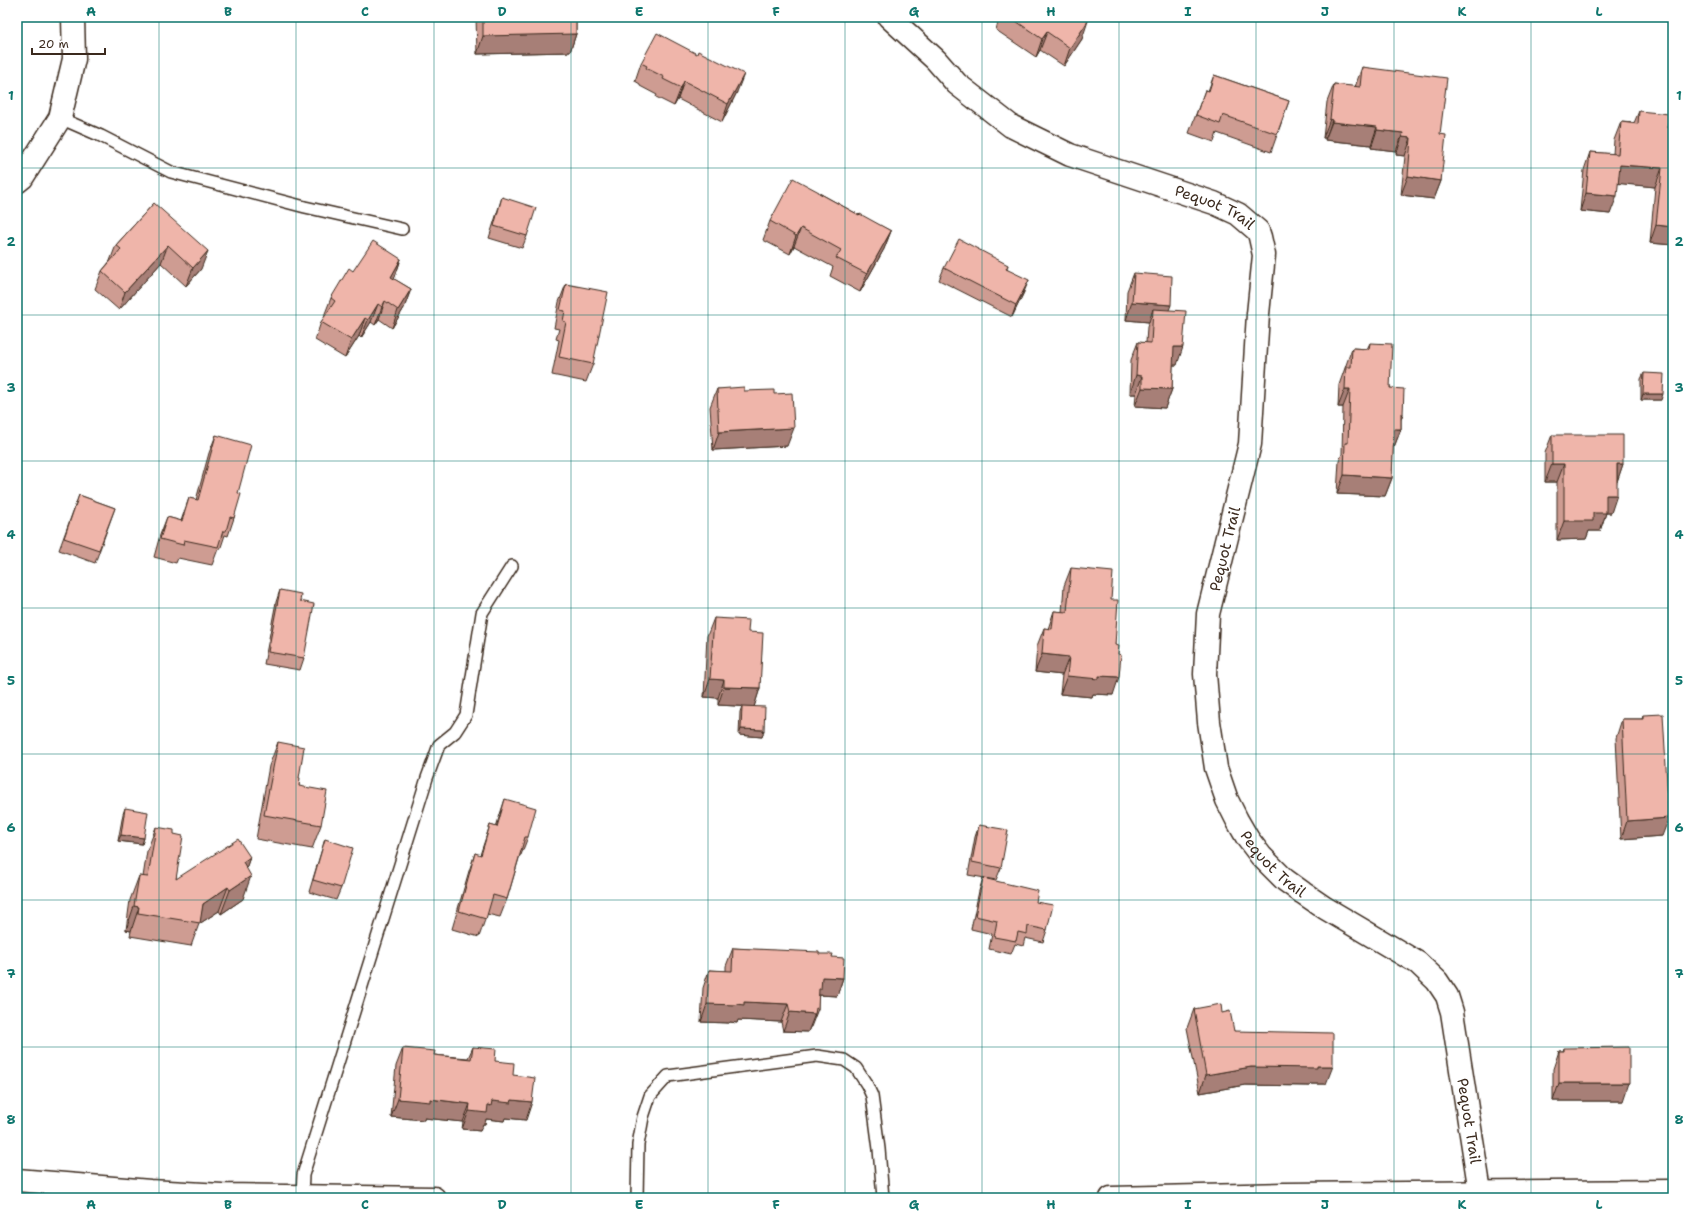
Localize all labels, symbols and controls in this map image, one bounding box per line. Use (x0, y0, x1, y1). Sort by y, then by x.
text: A (86, 3, 96, 20)
text: B (224, 3, 232, 20)
text: C (361, 3, 369, 20)
text: D (497, 3, 507, 20)
text: E (635, 3, 644, 20)
text: F (772, 3, 780, 20)
text: G (909, 3, 920, 20)
text: H (1046, 3, 1056, 20)
text: I (1184, 3, 1192, 20)
text: J (1321, 3, 1329, 20)
text: K (1458, 3, 1467, 20)
text: L (1595, 3, 1603, 20)
scale bar (32, 30, 105, 56)
text: 20 m (38, 36, 69, 52)
text: 1 (8, 87, 14, 104)
text: 1 (1676, 87, 1682, 104)
street label: Pequot Trail (1172, 181, 1260, 234)
text: 2 (6, 233, 16, 250)
text: 2 (1674, 233, 1684, 250)
text: 3 (6, 379, 16, 396)
text: 3 (1674, 379, 1684, 396)
street label: Pequot Trail (1205, 504, 1245, 593)
text: 4 (6, 526, 16, 543)
text: 4 (1674, 526, 1684, 543)
text: 5 (7, 672, 15, 689)
text: 5 (1675, 672, 1683, 689)
text: 6 (6, 819, 16, 836)
text: 6 (1674, 819, 1684, 836)
street label: Pequot Trail (1235, 827, 1310, 902)
text: 7 (6, 965, 16, 982)
text: 7 (1674, 965, 1684, 982)
street label: Pequot Trail (1452, 1077, 1486, 1166)
text: 8 (6, 1111, 16, 1128)
text: 8 (1674, 1111, 1684, 1128)
text: A (86, 1196, 96, 1213)
text: B (224, 1196, 232, 1213)
text: C (361, 1196, 369, 1213)
text: D (497, 1196, 507, 1213)
text: E (635, 1196, 644, 1213)
text: F (772, 1196, 780, 1213)
text: G (909, 1196, 920, 1213)
text: H (1046, 1196, 1056, 1213)
text: I (1184, 1196, 1192, 1213)
text: J (1321, 1196, 1329, 1213)
text: K (1458, 1196, 1467, 1213)
text: L (1595, 1196, 1603, 1213)

